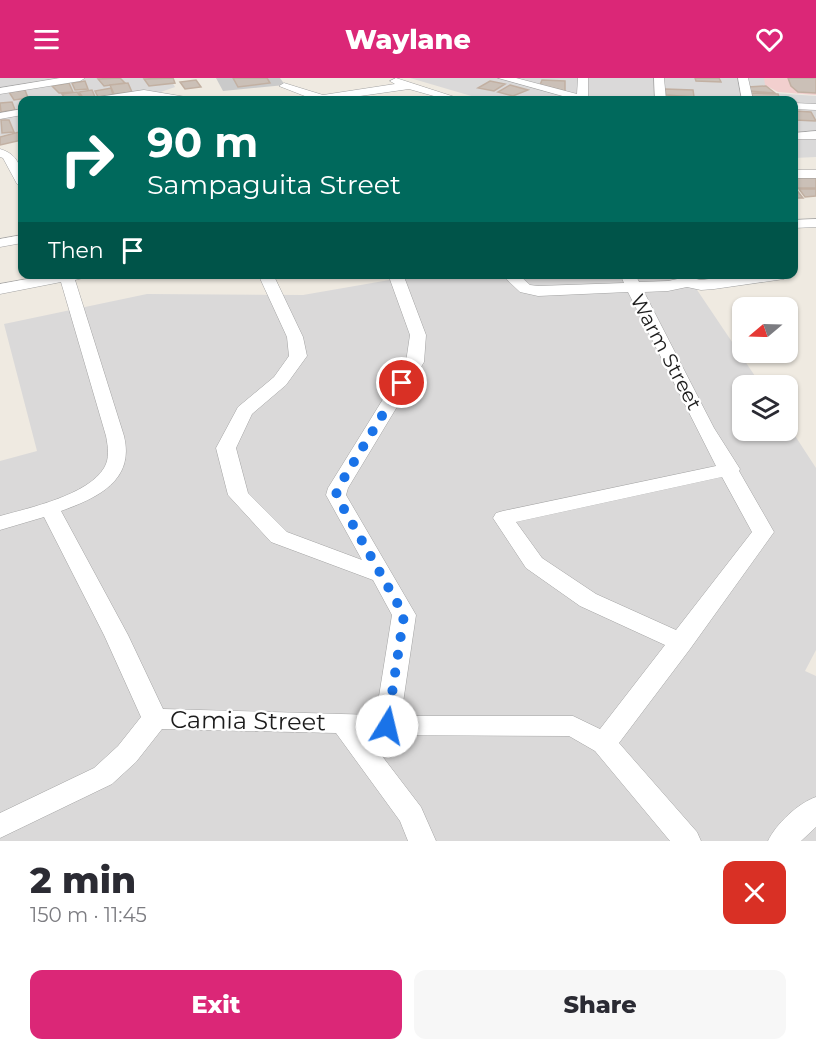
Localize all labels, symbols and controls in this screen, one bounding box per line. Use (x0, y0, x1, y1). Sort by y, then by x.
icon: menu (30, 23, 63, 56)
text: Waylane (345, 23, 471, 56)
icon: heart (753, 23, 786, 56)
text: 90 m (147, 116, 258, 168)
icon: right (48, 120, 126, 198)
text: Sampaguita Street (147, 168, 401, 201)
icon: arrive (116, 234, 149, 267)
text: Then (48, 237, 104, 264)
street label: Warm Street (625, 290, 707, 414)
north arrow (732, 297, 798, 363)
map controls (732, 297, 798, 441)
pin (376, 357, 427, 408)
icon: arrive (385, 366, 418, 399)
button: layers (732, 375, 798, 441)
position arrow (355, 694, 419, 758)
street label: Camia Street (170, 705, 326, 736)
text: 2 min (30, 858, 136, 902)
button: close (723, 861, 786, 924)
text: 150 m · 11:45 (30, 903, 147, 927)
button: Exit (30, 970, 402, 1039)
button: Share (414, 970, 786, 1039)

